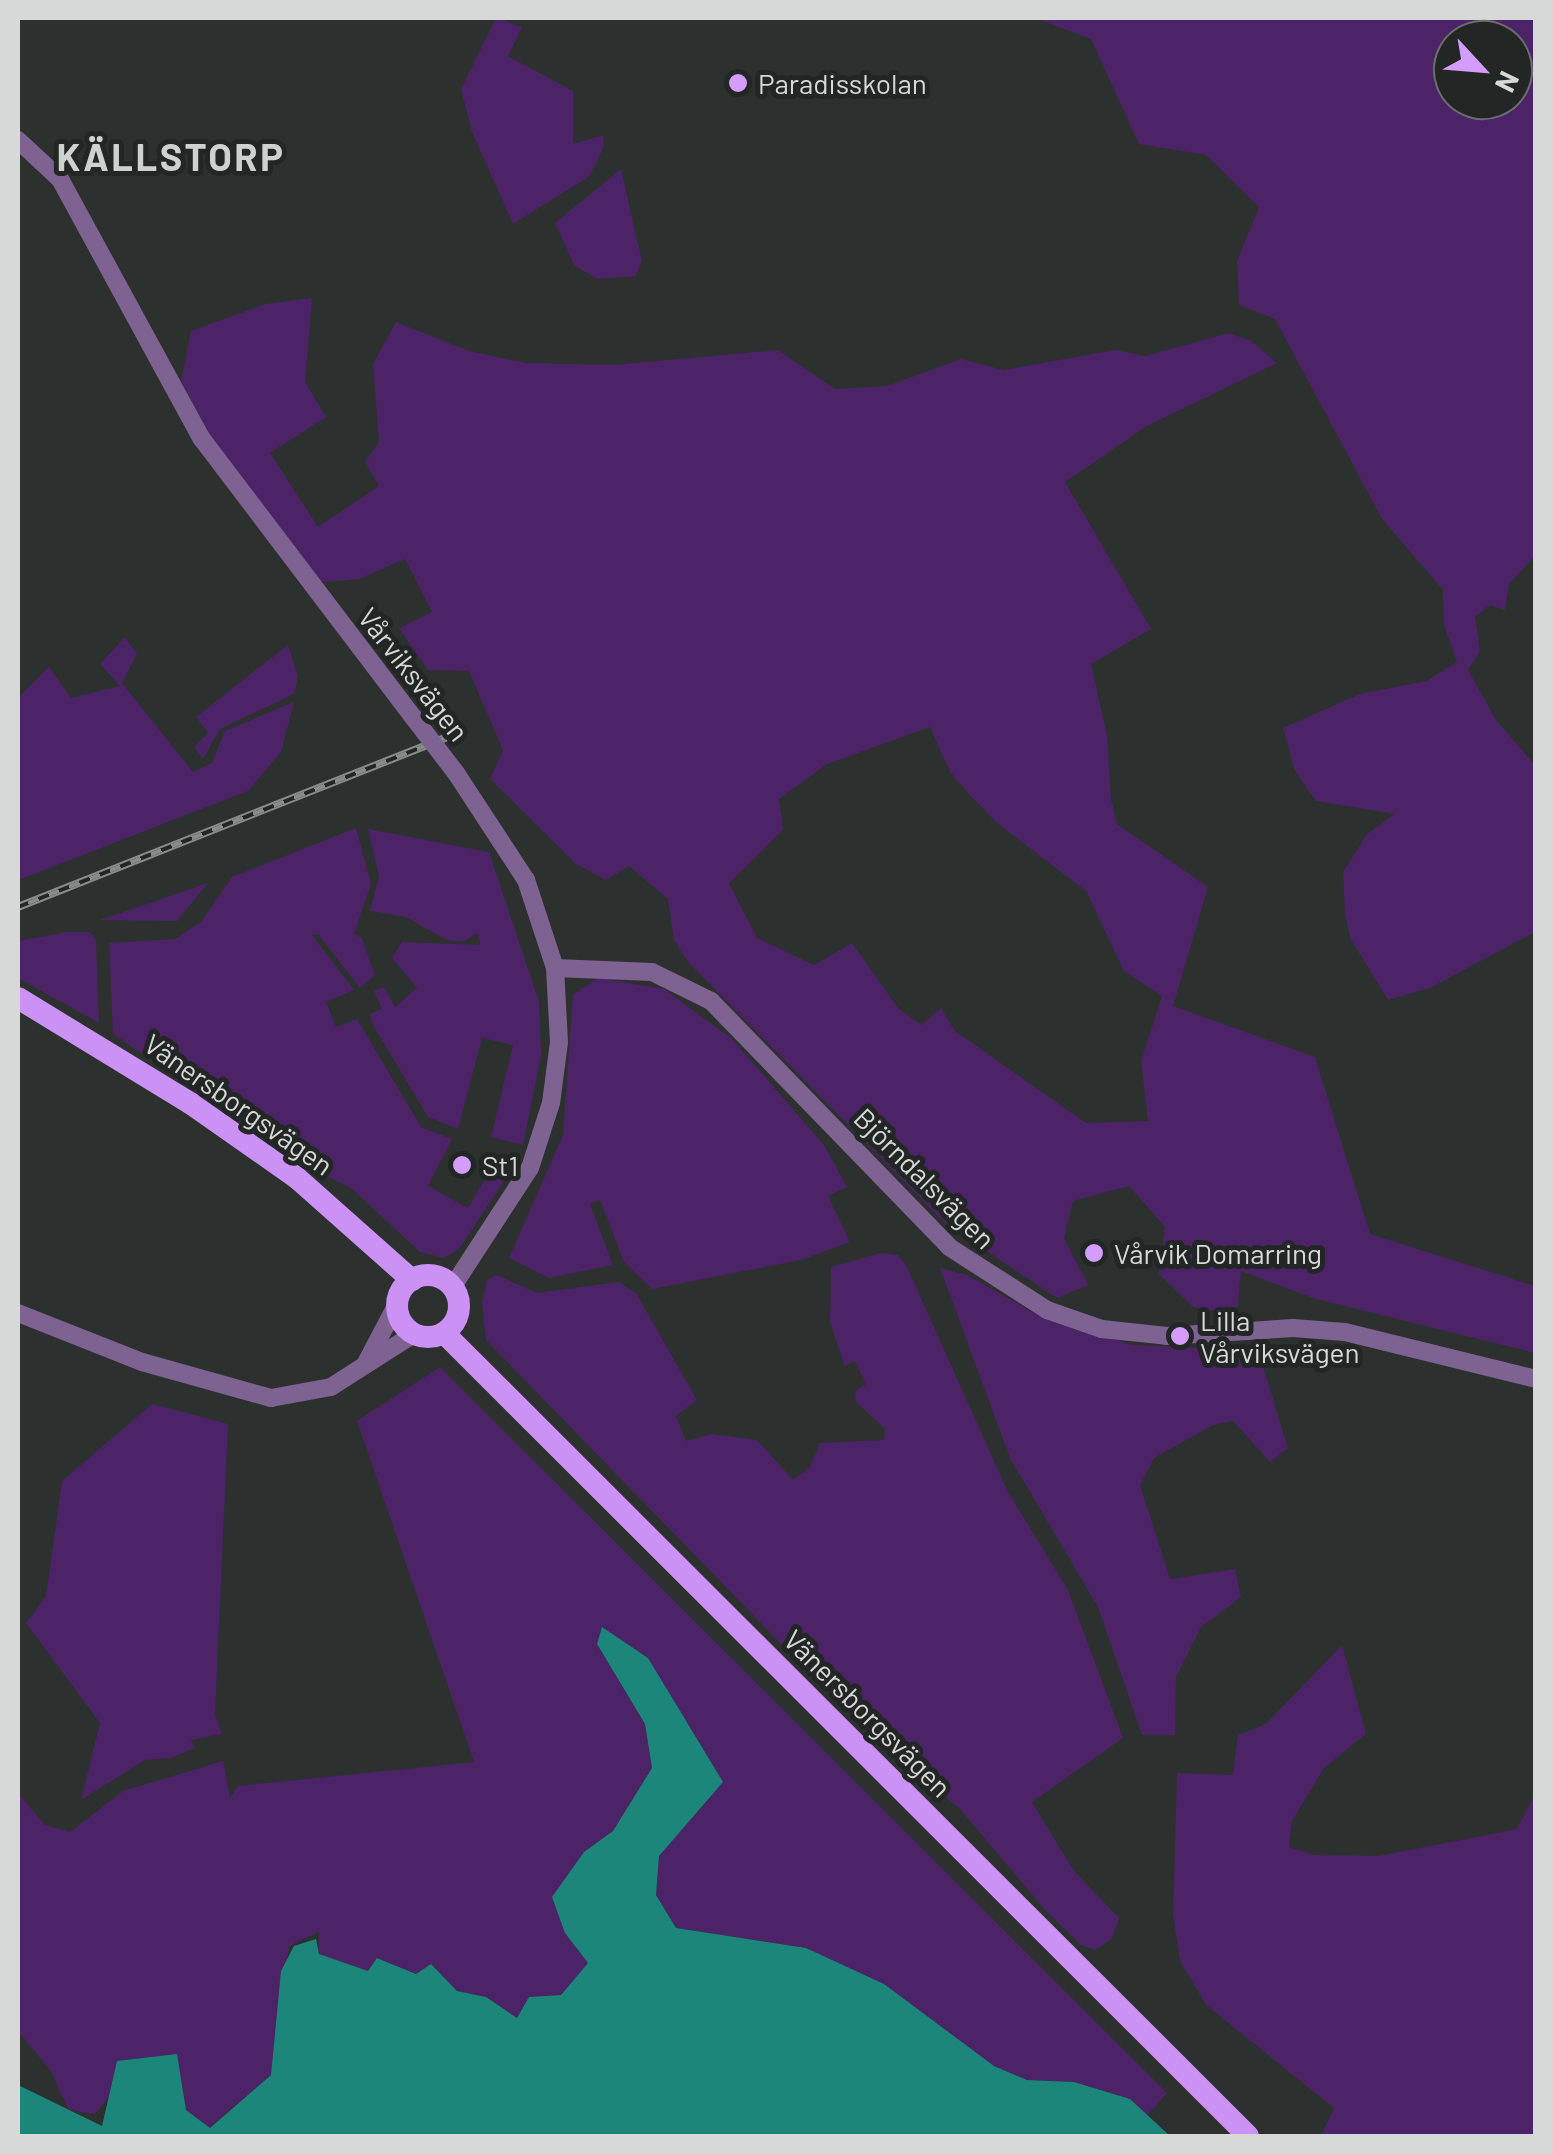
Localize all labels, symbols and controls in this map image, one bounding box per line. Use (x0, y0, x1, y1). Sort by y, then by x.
north arrow (1433, 20, 1533, 120)
place label: Paradisskolan (758, 66, 927, 100)
text: N (1489, 66, 1528, 98)
marker: Paradisskolan (727, 72, 749, 94)
district label: KÄLLSTORP (57, 134, 285, 180)
street label: Vårviksvägen (352, 601, 476, 747)
street label: Vänersborgsvägen (138, 1026, 340, 1182)
street label: Björndalsvägen (848, 1101, 1002, 1255)
place label: St1 (482, 1148, 518, 1182)
marker: St1 (451, 1154, 473, 1176)
place label: Vårvik Domarring (1114, 1236, 1322, 1270)
marker: Vårvik Domarring (1083, 1242, 1105, 1264)
place label: Lilla Vårviksvägen (1200, 1303, 1360, 1369)
marker: Lilla Vårviksvägen (1169, 1325, 1191, 1347)
street label: Vänersborgsvägen (777, 1622, 959, 1804)

